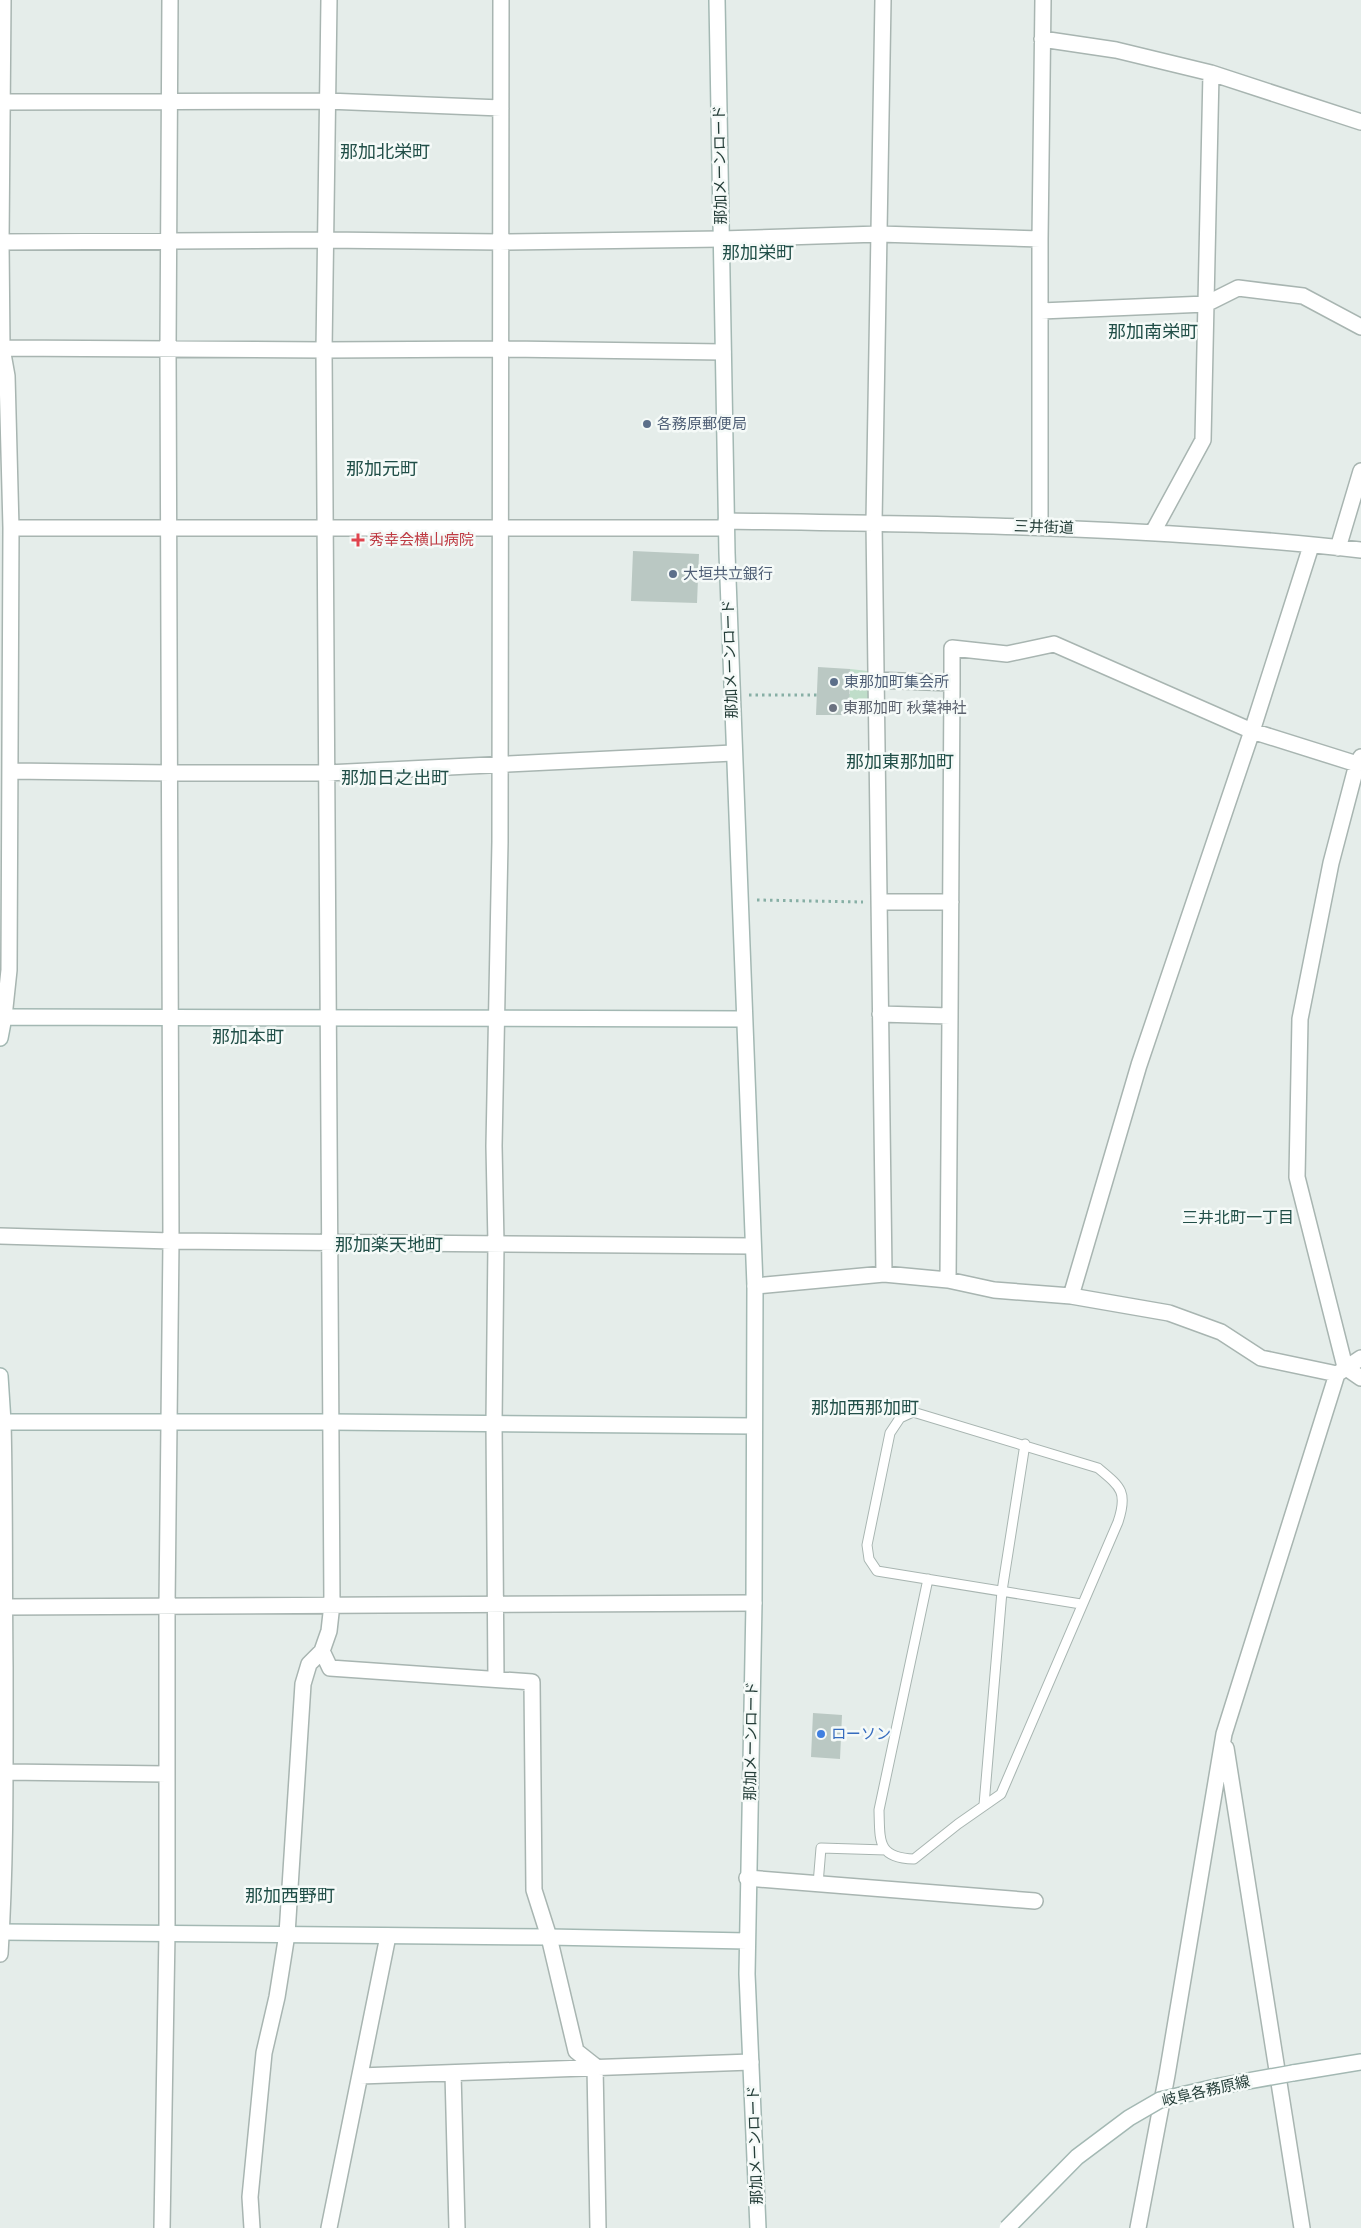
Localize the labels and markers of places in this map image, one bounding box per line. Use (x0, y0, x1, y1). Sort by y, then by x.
place label: 各務原郵便局 (657, 415, 747, 433)
marker: 各務原郵便局 (641, 418, 653, 430)
place label: 秀幸会横山病院 (369, 531, 474, 549)
marker: 秀幸会横山病院 (351, 533, 365, 547)
place label: 大垣共立銀行 (683, 565, 773, 583)
marker: 大垣共立銀行 (667, 568, 679, 580)
place label: 東那加町集会所 (844, 673, 949, 691)
marker: 東那加町集会所 (828, 676, 840, 688)
place label: 東那加町 秋葉神社 (843, 699, 967, 717)
marker: 東那加町 秋葉神社 (827, 702, 839, 714)
place label: ローソン (831, 1725, 891, 1743)
marker: ローソン (815, 1728, 827, 1740)

